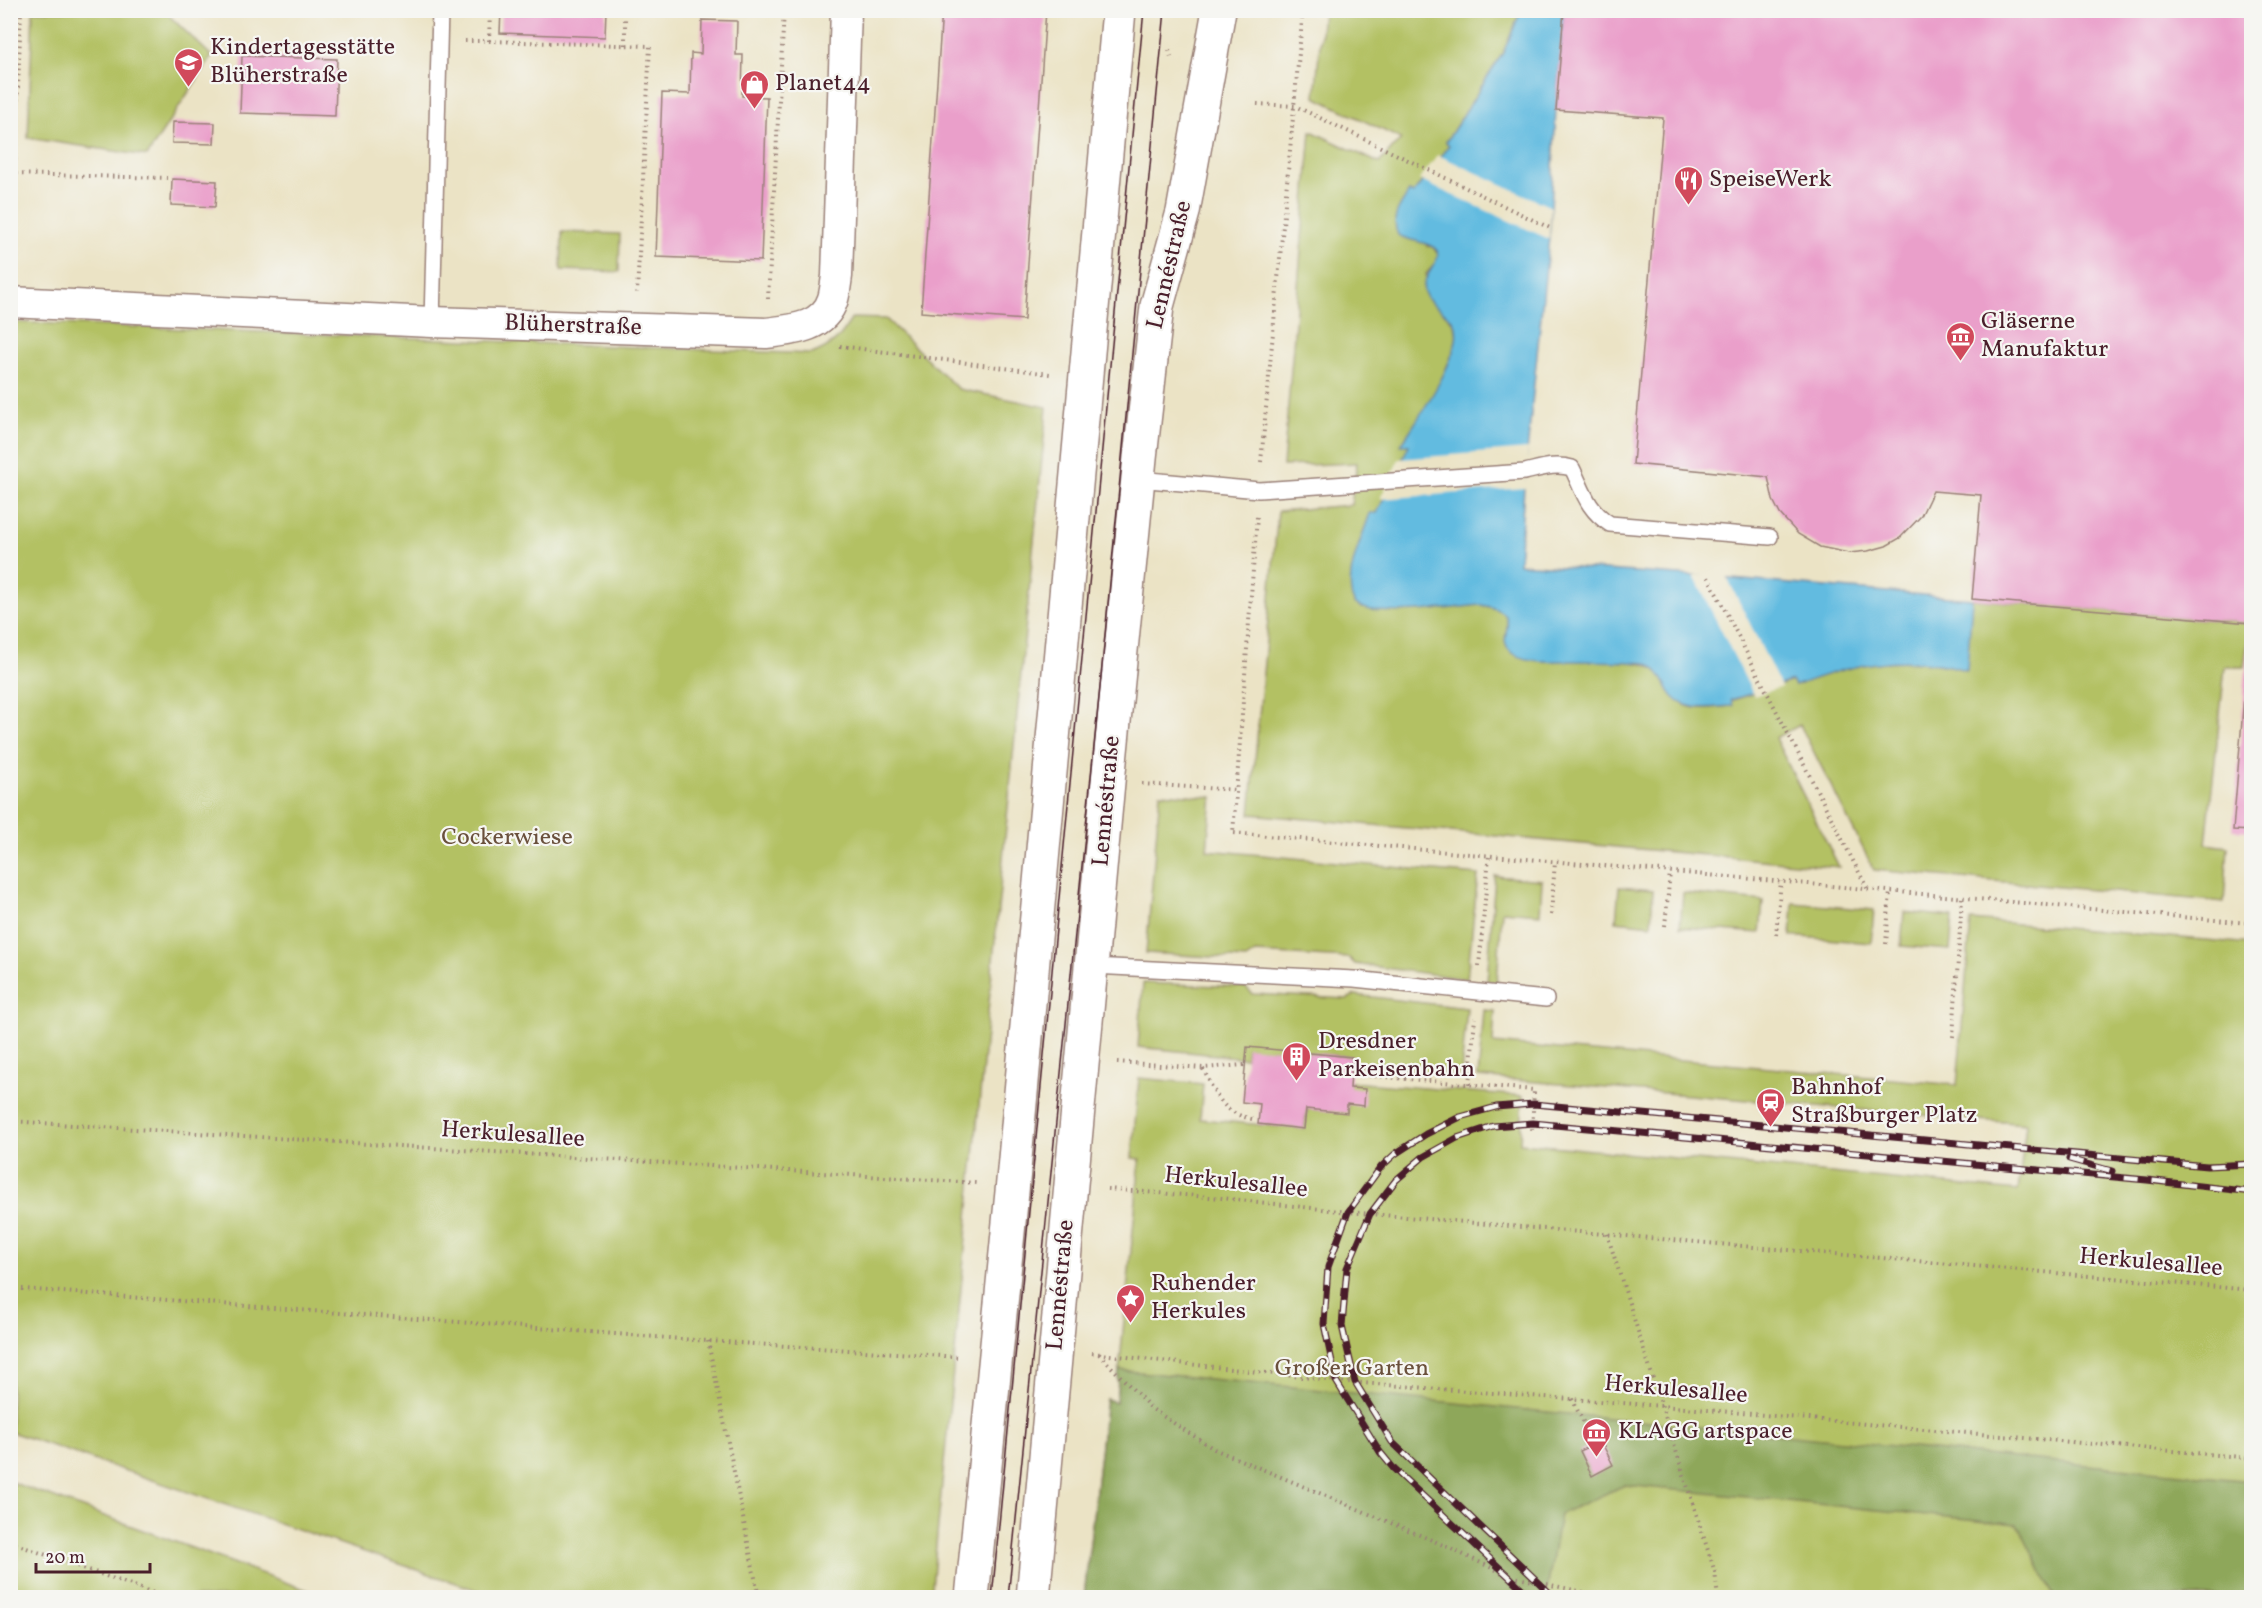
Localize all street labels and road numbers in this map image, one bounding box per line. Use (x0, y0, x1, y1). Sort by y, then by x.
street label: Lennéstraße (1139, 197, 1201, 333)
street label: Blüherstraße (504, 307, 642, 345)
street label: Lennéstraße (1084, 734, 1130, 868)
street label: Herkulesallee (440, 1113, 586, 1157)
street label: Herkulesallee (1163, 1159, 1309, 1207)
street label: Lennéstraße (1038, 1218, 1084, 1352)
street label: Herkulesallee (2078, 1240, 2224, 1286)
street label: Herkulesallee (1603, 1367, 1749, 1413)

